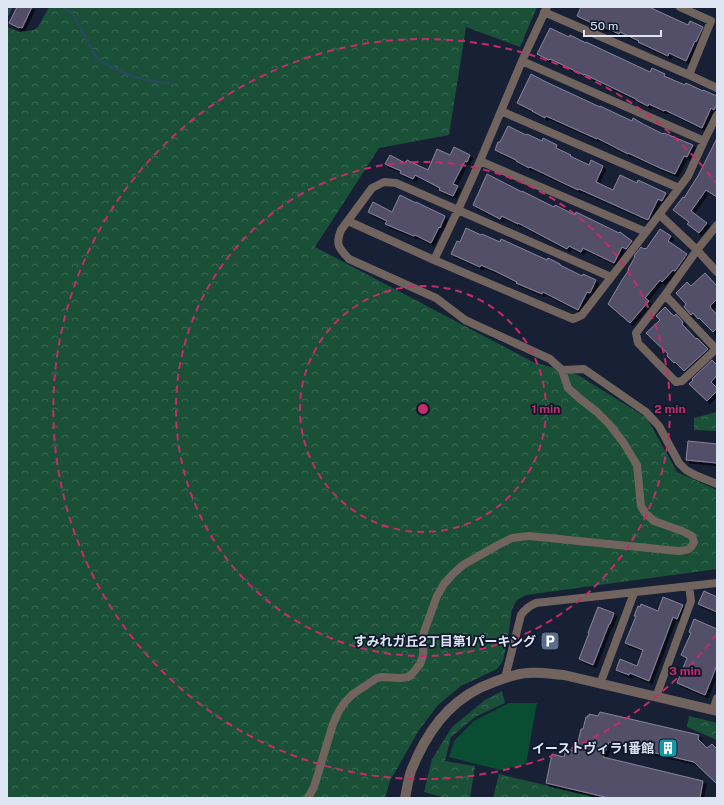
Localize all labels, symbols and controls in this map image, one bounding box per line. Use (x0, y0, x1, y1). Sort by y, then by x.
scale bar (584, 12, 661, 38)
text: 50 m (590, 19, 618, 33)
centre of rings (416, 402, 430, 416)
text: 1 min (532, 402, 560, 416)
text: 2 min (654, 402, 686, 416)
parking icon: すみれガ丘2丁目第1パーキング (539, 630, 561, 652)
place label: すみれガ丘2丁目第1パーキング (354, 634, 536, 649)
text: 3 min (669, 664, 701, 678)
building icon: イーストヴィラ1番館 (657, 737, 679, 759)
place label: イーストヴィラ1番館 (532, 741, 654, 756)

